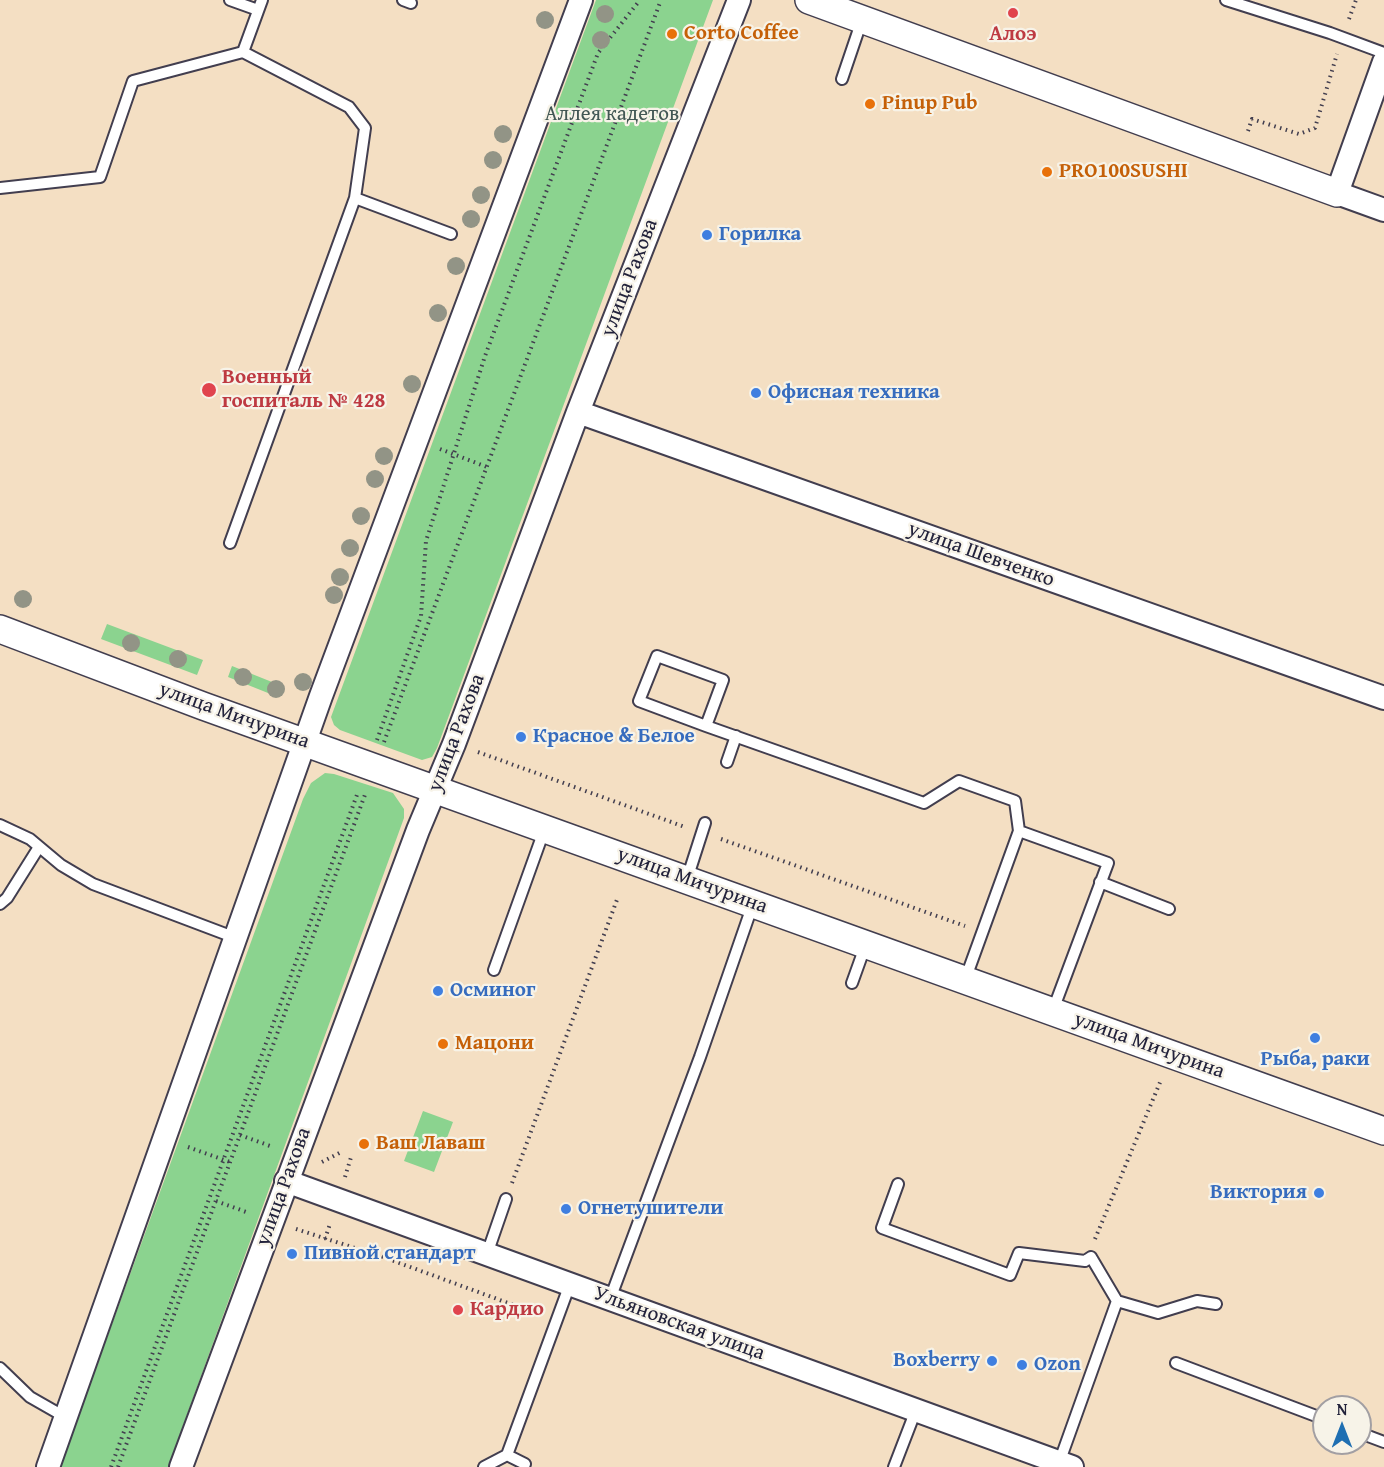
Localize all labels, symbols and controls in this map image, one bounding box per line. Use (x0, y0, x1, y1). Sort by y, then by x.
marker: Алоэ (1006, 6, 1020, 20)
place label: Corto Coffee (684, 21, 799, 47)
place label: Алоэ (989, 22, 1037, 48)
marker: Corto Coffee (665, 27, 679, 41)
place label: Pinup Pub (882, 91, 977, 117)
marker: Pinup Pub (863, 97, 877, 111)
park label: Аллея кадетов (545, 102, 679, 128)
place label: PRO100SUSHI (1059, 159, 1188, 185)
marker: PRO100SUSHI (1040, 165, 1054, 179)
street label: улица Рахова (596, 215, 664, 341)
place label: Горилка (719, 222, 801, 248)
marker: Горилка (700, 228, 714, 242)
place label: Военный госпиталь № 428 (222, 365, 385, 415)
place label: Офисная техника (768, 380, 940, 406)
marker: Военный госпиталь № 428 (200, 381, 218, 399)
marker: Офисная техника (749, 386, 763, 400)
street label: улица Шевченко (904, 517, 1058, 593)
street label: улица Рахова (423, 670, 491, 796)
street label: улица Мичурина (155, 677, 313, 755)
place label: Красное & Белое (533, 724, 695, 750)
marker: Красное & Белое (514, 730, 528, 744)
street label: улица Мичурина (613, 842, 771, 920)
place label: Осминог (450, 978, 535, 1004)
marker: Осминог (431, 984, 445, 998)
street label: улица Мичурина (1070, 1007, 1228, 1085)
place label: Мацони (455, 1031, 534, 1057)
marker: Рыба, раки (1308, 1031, 1322, 1045)
marker: Мацони (436, 1037, 450, 1051)
place label: Рыба, раки (1260, 1047, 1370, 1073)
street label: улица Рахова (251, 1124, 317, 1250)
place label: Ваш Лаваш (376, 1131, 485, 1157)
marker: Ваш Лаваш (357, 1137, 371, 1151)
place label: Виктория (1210, 1180, 1307, 1206)
marker: Виктория (1312, 1186, 1326, 1200)
place label: Огнетушители (578, 1196, 723, 1222)
marker: Огнетушители (559, 1202, 573, 1216)
place label: Пивной стандарт (304, 1241, 476, 1267)
marker: Пивной стандарт (285, 1247, 299, 1261)
street label: Ульяновская улица (590, 1281, 768, 1367)
place label: Кардио (470, 1297, 544, 1323)
marker: Кардио (451, 1303, 465, 1317)
place label: Boxberry (893, 1348, 980, 1374)
place label: Ozon (1034, 1352, 1081, 1378)
marker: Boxberry (985, 1354, 999, 1368)
marker: Ozon (1015, 1358, 1029, 1372)
north arrow (1312, 1395, 1372, 1455)
text: N (1337, 1397, 1347, 1421)

